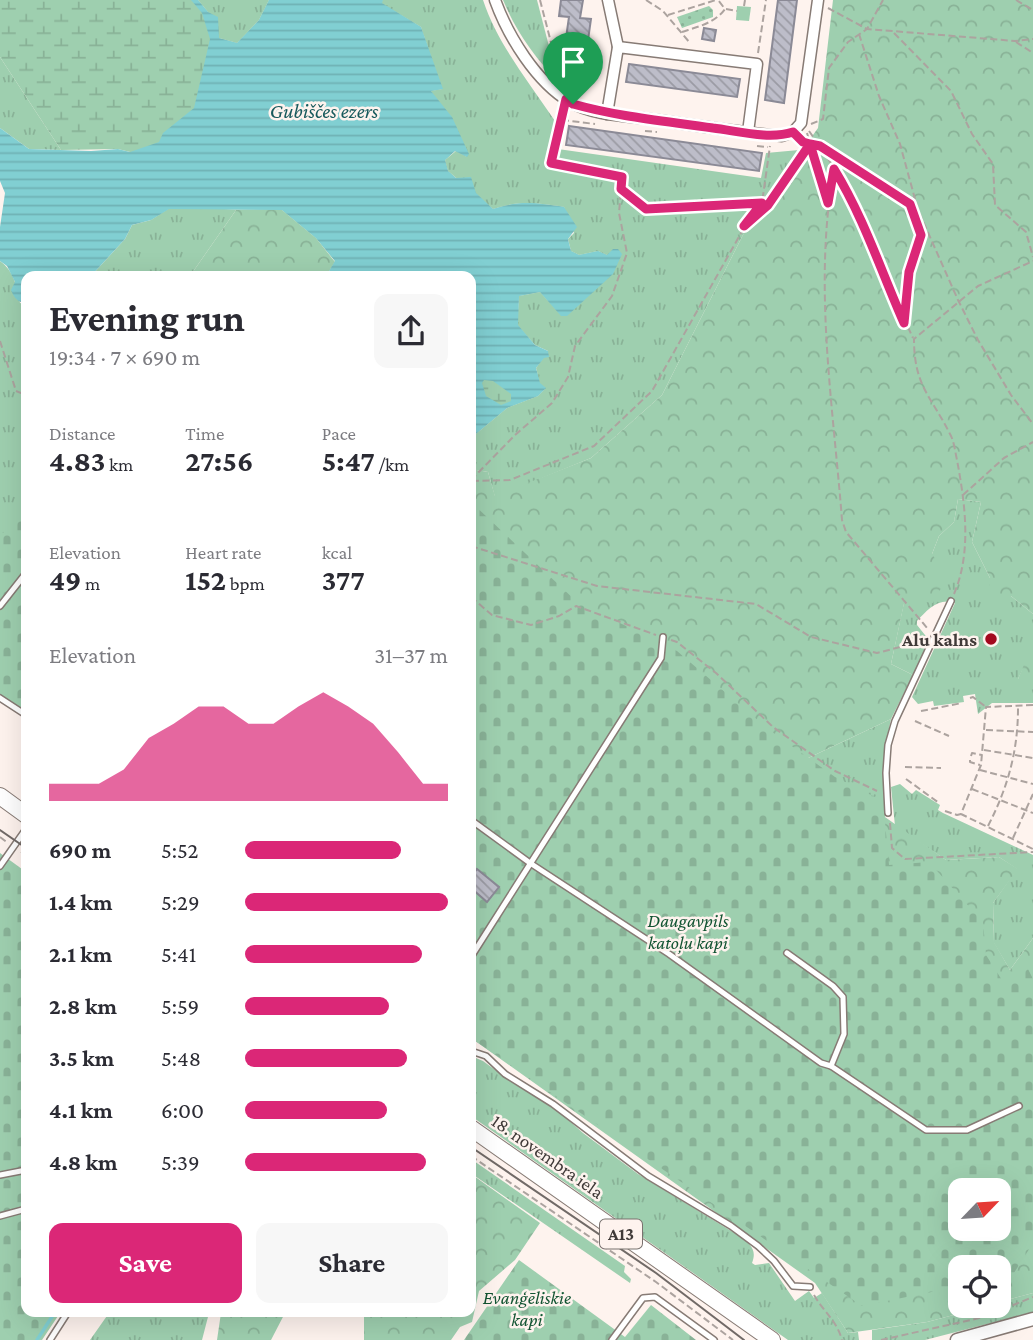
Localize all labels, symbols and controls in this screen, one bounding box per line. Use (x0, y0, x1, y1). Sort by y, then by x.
pin (543, 32, 603, 104)
icon: arrive (554, 43, 592, 81)
water label: Gubiščes ezers (270, 99, 379, 123)
button: share (374, 294, 448, 368)
text: Evening run (49, 297, 245, 339)
text: 19:34 · 7 × 690 m (49, 344, 200, 370)
text: Distance (49, 423, 115, 444)
text: Time (185, 423, 224, 444)
text: Pace (322, 423, 356, 444)
text: 4.83 (49, 444, 105, 477)
text: 27:56 (185, 444, 253, 477)
text: 5:47 (322, 444, 375, 477)
text: km (105, 454, 133, 475)
text: /km (375, 454, 409, 475)
text: Elevation (49, 542, 121, 563)
text: Heart rate (185, 542, 261, 563)
text: kcal (322, 542, 352, 563)
text: 49 (49, 563, 81, 596)
text: 152 (185, 563, 226, 596)
text: 377 (322, 563, 365, 596)
text: m (81, 573, 100, 594)
text: bpm (226, 573, 265, 594)
place label: Alu kalns (901, 629, 977, 650)
marker: Alu kalns (983, 631, 999, 647)
text: Elevation (49, 642, 136, 668)
text: 31–37 m (374, 642, 448, 668)
text: 690 m (49, 837, 111, 863)
text: 5:52 (161, 837, 198, 863)
text: 1.4 km (49, 889, 112, 915)
text: 5:29 (161, 889, 200, 915)
park label: Daugavpils katoļu kapi (647, 910, 729, 955)
text: 2.1 km (49, 941, 112, 967)
text: 5:41 (161, 941, 197, 967)
text: 2.8 km (49, 993, 117, 1019)
text: 5:59 (161, 993, 199, 1019)
text: 3.5 km (49, 1045, 114, 1071)
text: 5:48 (161, 1045, 201, 1071)
text: 4.1 km (49, 1097, 113, 1123)
text: 6:00 (161, 1097, 204, 1123)
street label: 18. novembra iela (488, 1110, 608, 1203)
text: 4.8 km (49, 1149, 118, 1175)
text: 5:39 (161, 1149, 200, 1175)
north arrow (948, 1178, 1012, 1241)
map controls (948, 1178, 1011, 1318)
road number: A13 (600, 1219, 642, 1248)
button: Save (49, 1223, 242, 1303)
button: Share (256, 1223, 448, 1303)
button: locate (948, 1255, 1011, 1318)
park label: Evanģēliskie kapi (483, 1287, 571, 1330)

